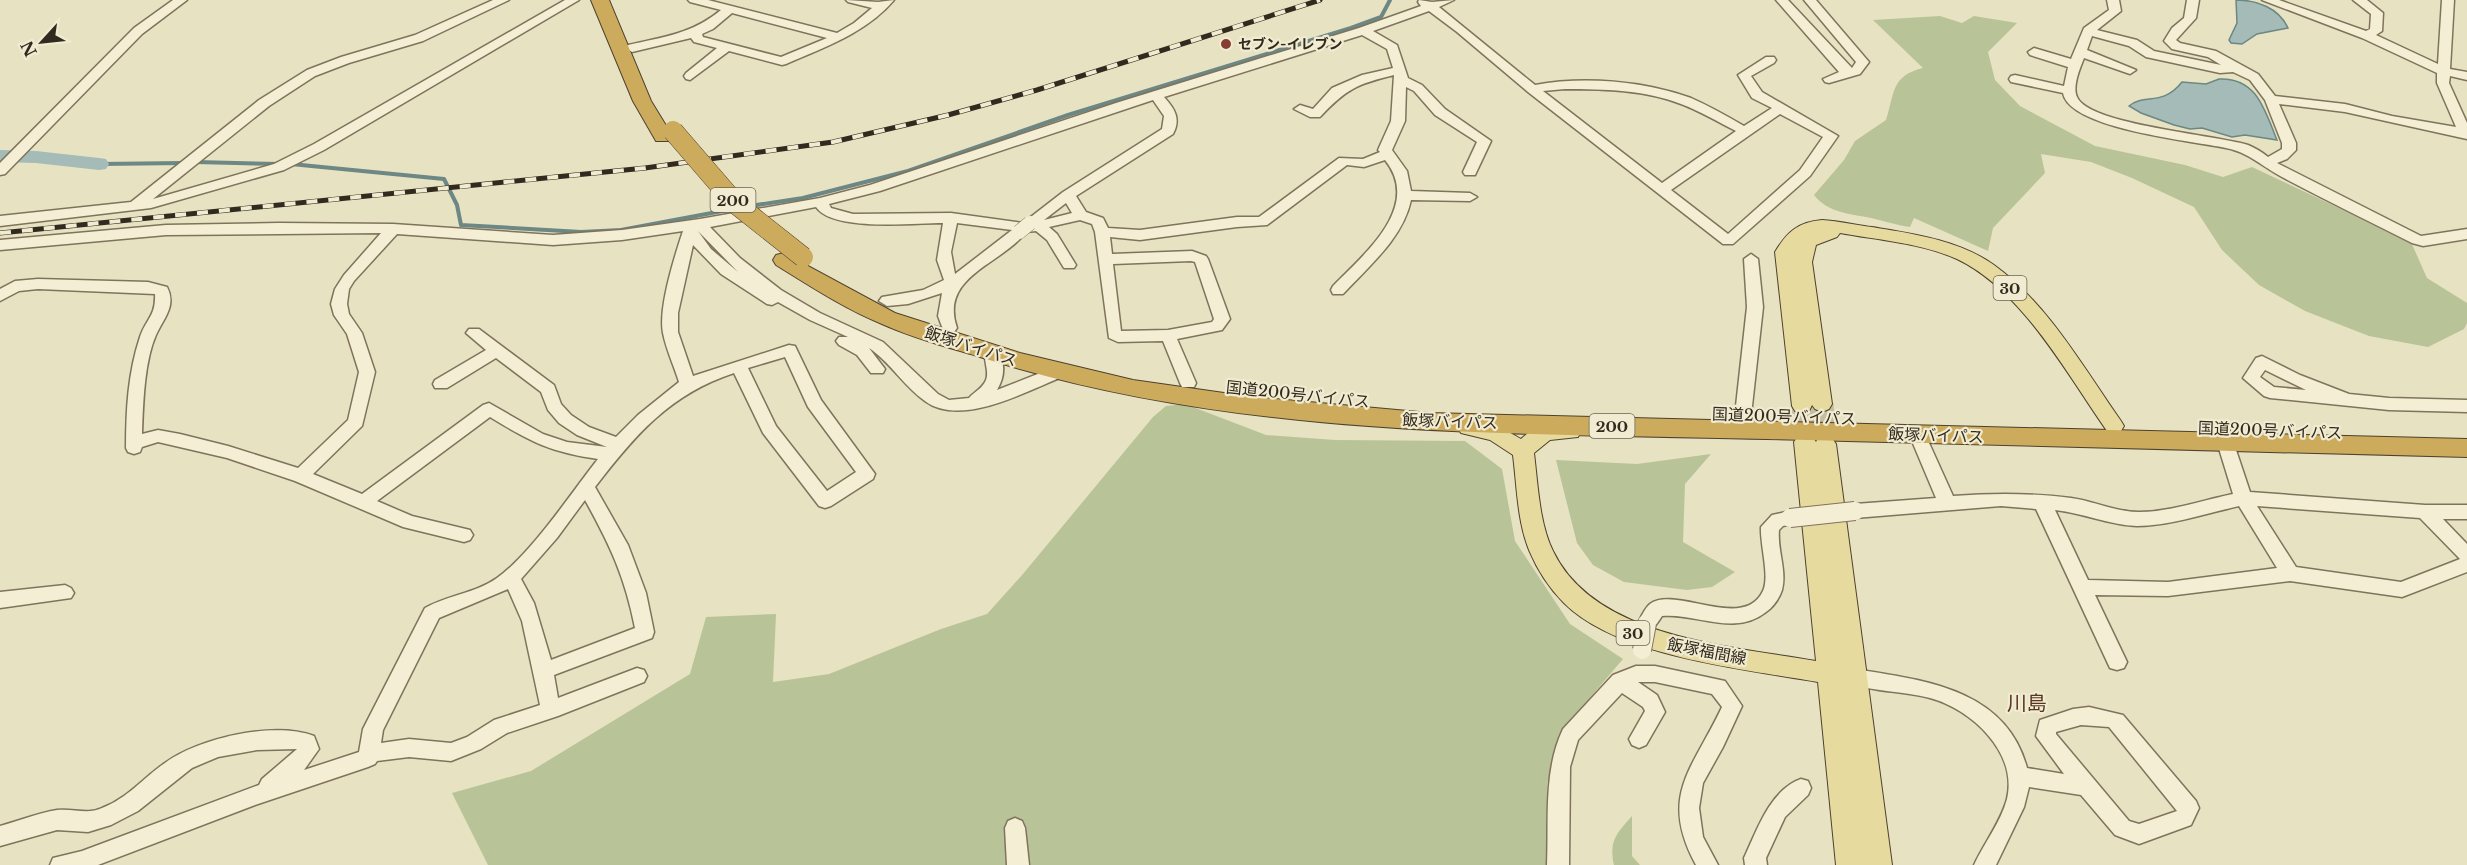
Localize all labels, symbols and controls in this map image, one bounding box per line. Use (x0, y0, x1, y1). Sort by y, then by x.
north arrow (12, 12, 72, 72)
place label: セブン-イレブン (1238, 35, 1342, 53)
marker: セブン-イレブン (1219, 37, 1233, 51)
text: N (16, 38, 41, 60)
road number: 200 (710, 188, 756, 212)
road number: 30 (1994, 276, 2026, 300)
street label: 飯塚バイパス (922, 322, 1020, 370)
street label: 国道200号バイパス (1225, 377, 1371, 411)
street label: 国道200号バイパス (1711, 403, 1857, 429)
street label: 飯塚バイパス (1402, 409, 1498, 433)
road number: 200 (1590, 414, 1634, 438)
street label: 国道200号バイパス (2197, 417, 2343, 443)
street label: 飯塚バイパス (1888, 423, 1984, 447)
road number: 30 (1616, 621, 1650, 645)
street label: 飯塚福間線 (1666, 634, 1748, 668)
district label: 川島 (2007, 691, 2047, 715)

